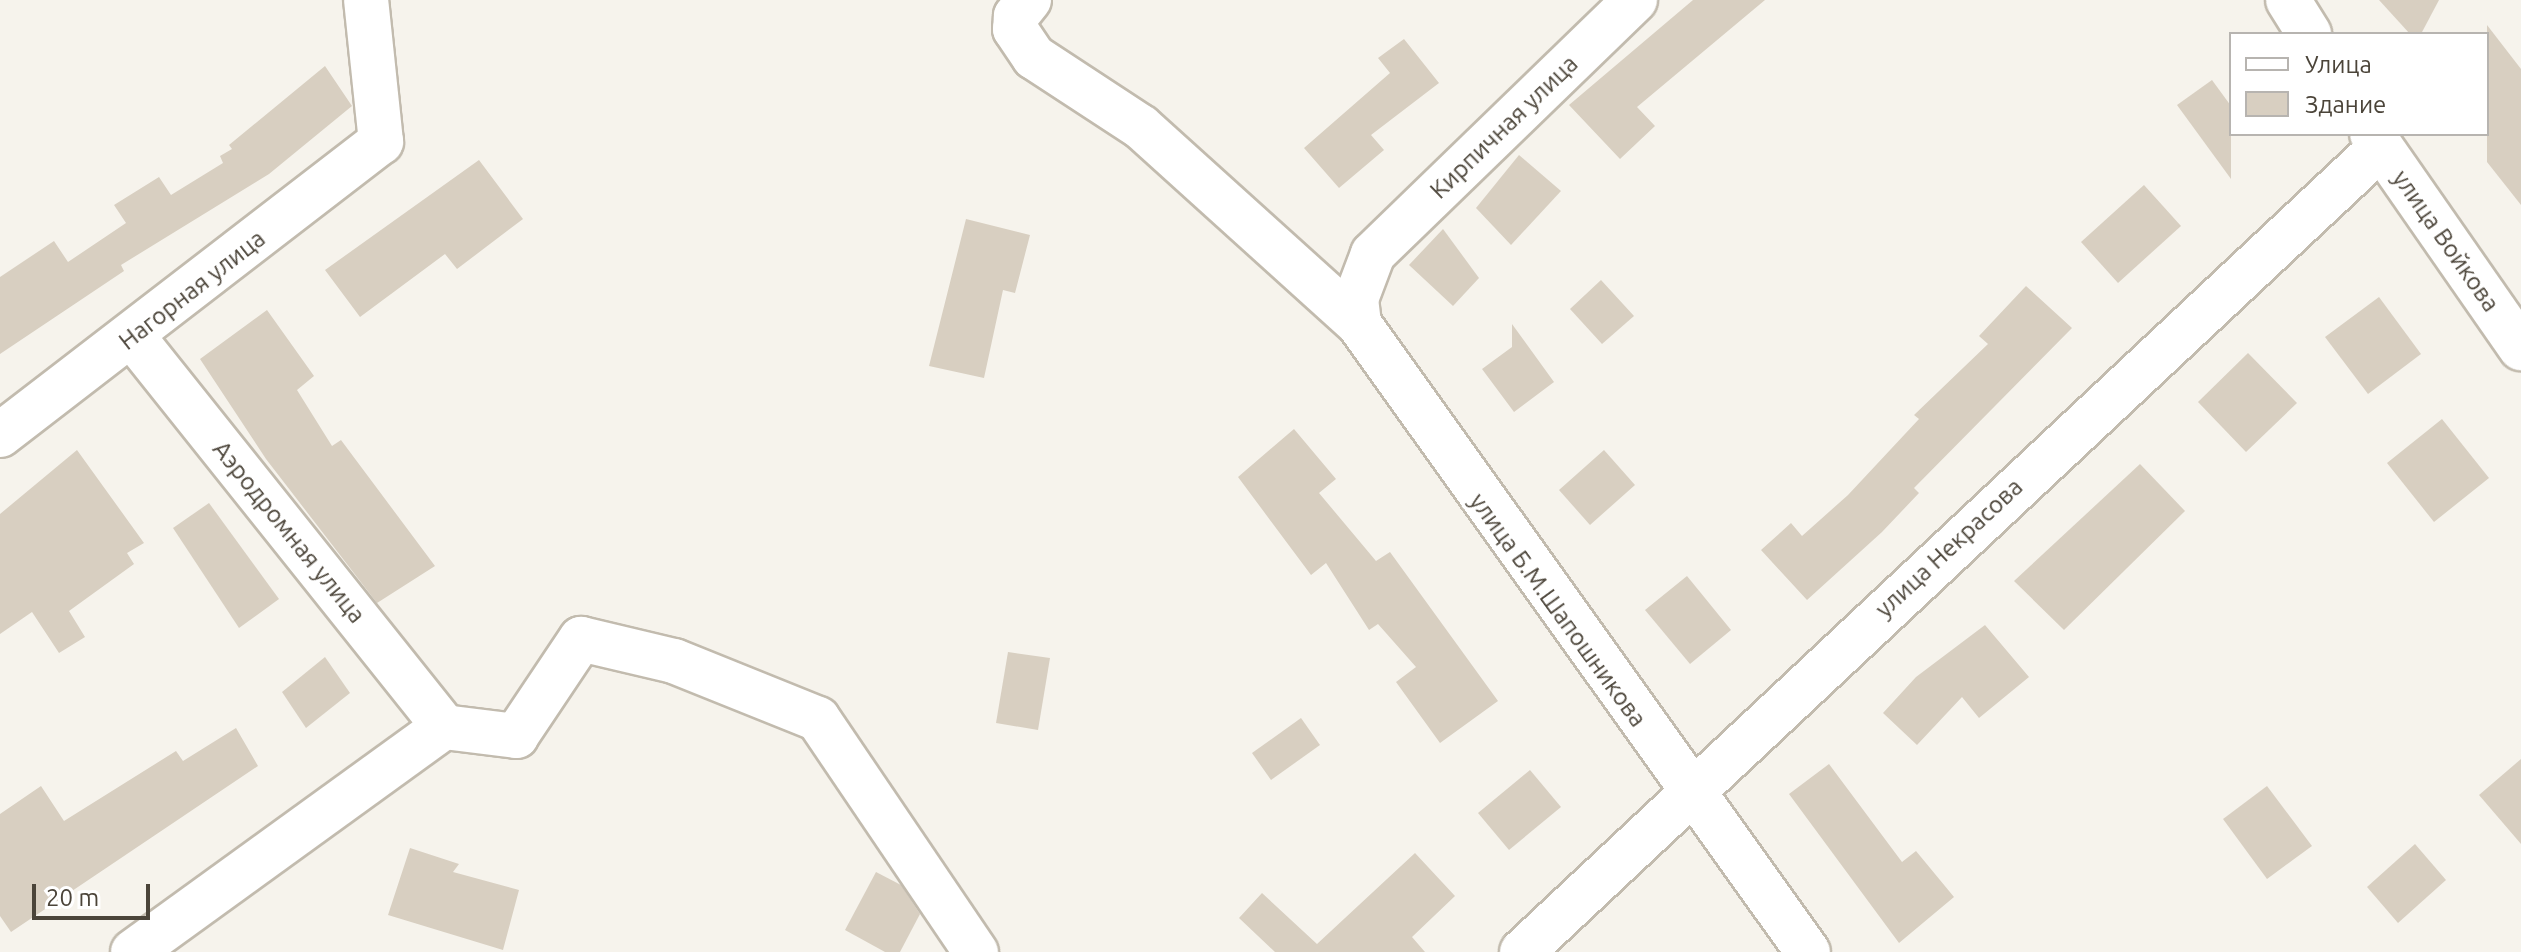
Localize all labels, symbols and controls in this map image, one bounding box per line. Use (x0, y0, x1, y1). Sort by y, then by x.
legend (2229, 32, 2489, 136)
street label: Кирпичная улица (1424, 49, 1584, 205)
text: Улица (2305, 51, 2372, 78)
text: Здание (2305, 91, 2386, 118)
street label: улица Войкова (2387, 165, 2505, 317)
street label: Нагорная улица (113, 224, 271, 356)
street label: Аэродромная улица (207, 435, 371, 629)
street label: улица Некрасова (1869, 472, 2029, 624)
street label: улица Б.М.Шапошникова (1464, 488, 1652, 732)
scale bar (36, 868, 154, 918)
text: 20 m (46, 884, 99, 911)

